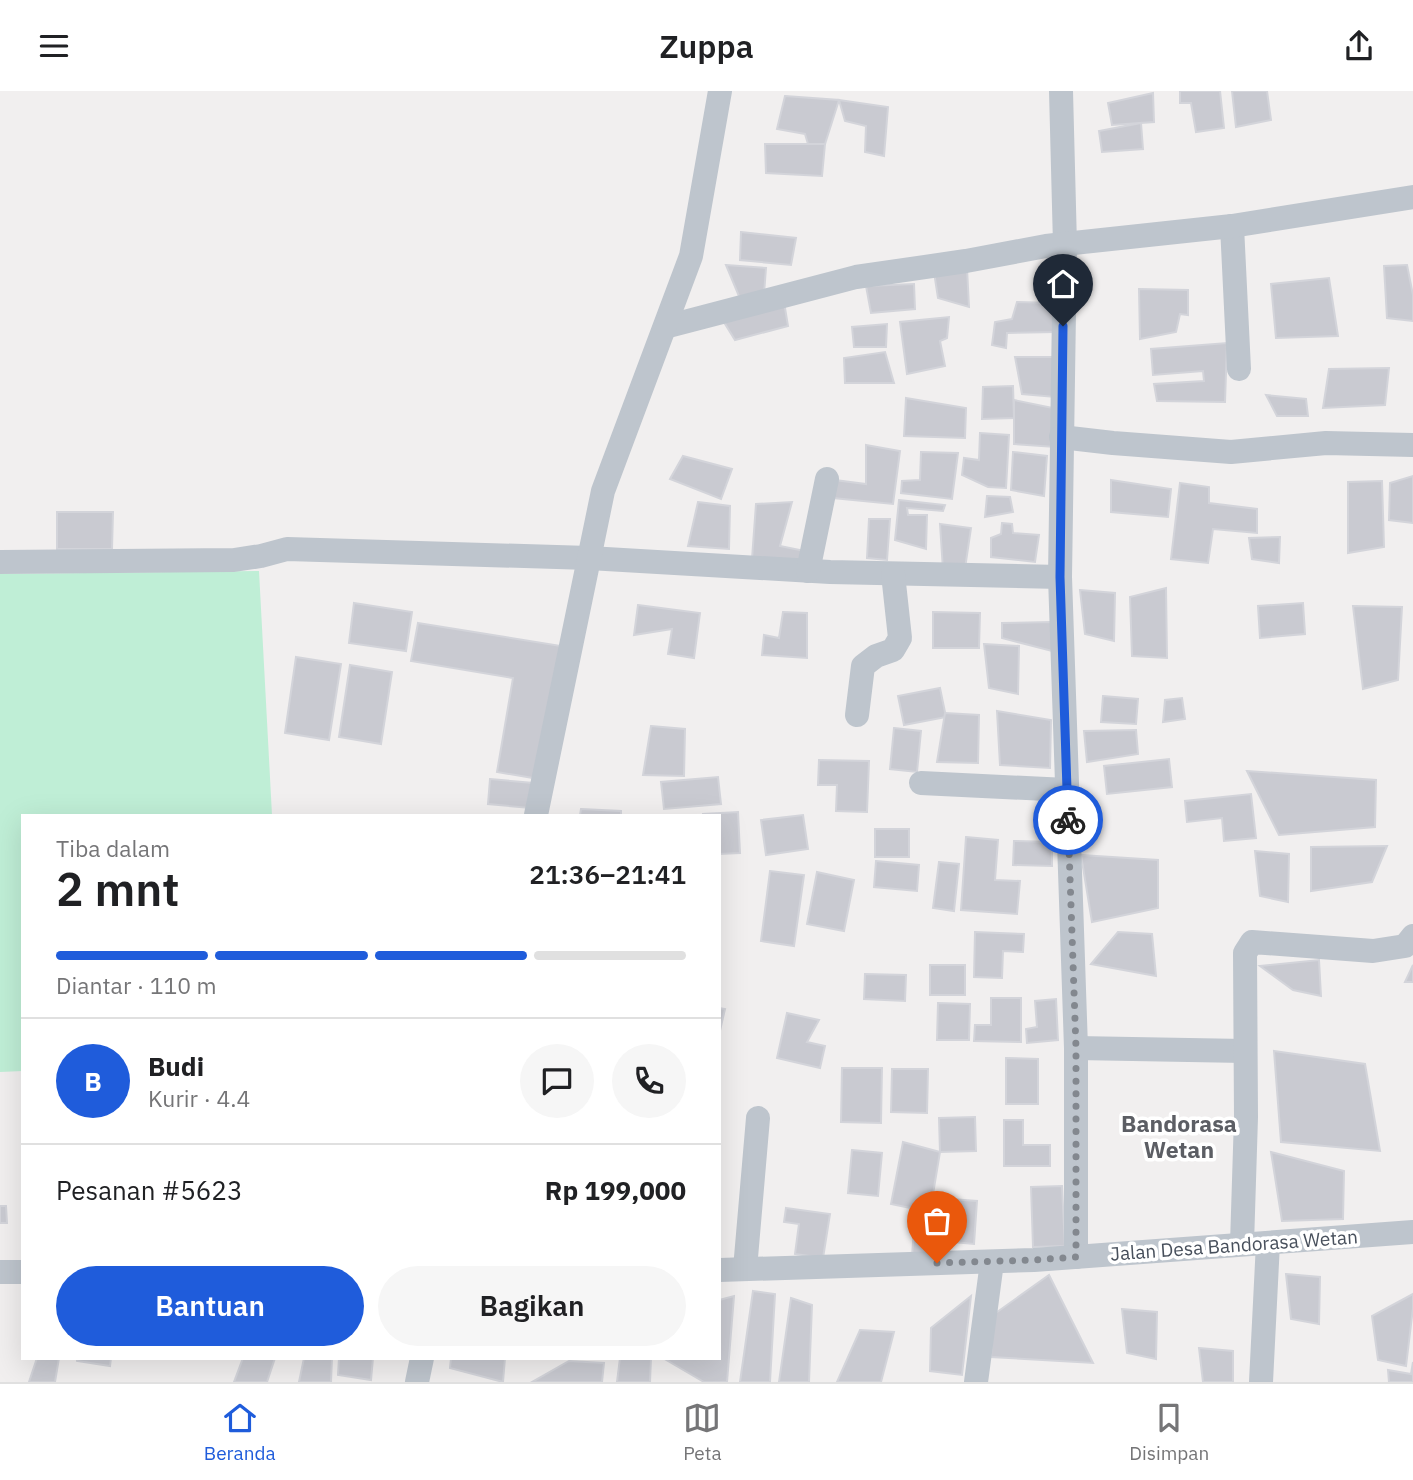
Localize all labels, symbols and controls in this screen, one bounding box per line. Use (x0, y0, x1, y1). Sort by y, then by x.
text: Zuppa (659, 25, 754, 67)
icon: menu (35, 27, 73, 65)
icon: share (1340, 27, 1378, 65)
pin (1033, 254, 1093, 326)
icon: home (1044, 265, 1082, 303)
courier (1033, 785, 1103, 855)
icon: bike (1049, 801, 1087, 839)
text: Tiba dalam (56, 833, 170, 863)
text: 21:36–21:41 (529, 857, 686, 891)
text: 2 mnt (56, 859, 180, 919)
text: Diantar · 110 m (56, 970, 217, 1000)
button: chat (520, 1044, 594, 1118)
button: phone (612, 1044, 686, 1118)
text: Budi (148, 1049, 204, 1083)
text: B (84, 1064, 102, 1098)
text: Kurir · 4.4 (148, 1083, 250, 1113)
district label: Bandorasa Wetan (1121, 1108, 1237, 1164)
text: Pesanan #5623 (56, 1173, 243, 1207)
text: Rp 199,000 (545, 1173, 686, 1207)
pin (907, 1191, 967, 1263)
icon: bag (918, 1202, 956, 1240)
street label: Jalan Desa Bandorasa Wetan (1109, 1224, 1359, 1266)
button: Bantuan (56, 1266, 364, 1346)
button: Bagikan (378, 1266, 686, 1346)
tab: Beranda (204, 1399, 276, 1465)
tab: Peta (683, 1399, 722, 1465)
tab: Disimpan (1129, 1399, 1209, 1465)

